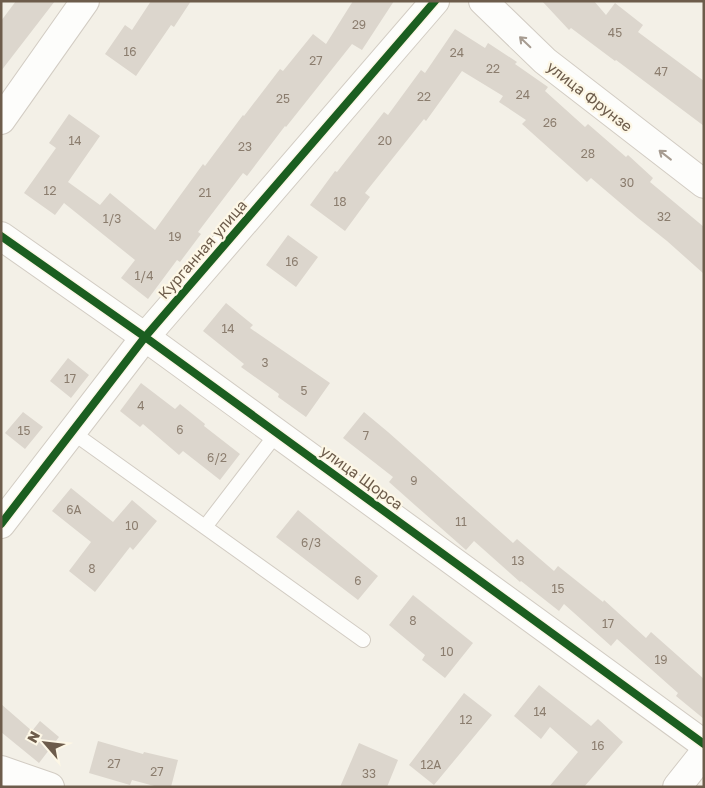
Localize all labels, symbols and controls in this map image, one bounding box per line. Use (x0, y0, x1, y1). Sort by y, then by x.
house number: 29 (352, 17, 366, 32)
house number: 45 (608, 25, 622, 40)
one-way arrow (519, 36, 531, 48)
house number: 16 (123, 44, 137, 59)
house number: 24 (450, 45, 464, 60)
house number: 27 (309, 53, 323, 68)
street label: улица Фрунзе (544, 57, 637, 135)
house number: 22 (486, 61, 500, 76)
house number: 47 (654, 64, 668, 79)
house number: 24 (516, 87, 530, 102)
house number: 22 (417, 89, 431, 104)
house number: 25 (276, 91, 290, 106)
house number: 26 (543, 115, 557, 130)
house number: 14 (68, 133, 82, 148)
house number: 20 (378, 133, 392, 148)
house number: 23 (238, 139, 252, 154)
house number: 28 (581, 146, 595, 161)
one-way arrow (659, 149, 672, 160)
house number: 30 (620, 175, 634, 190)
house number: 12 (44, 183, 56, 198)
house number: 21 (199, 185, 212, 200)
house number: 18 (333, 194, 347, 209)
street label: Курганная улица (154, 196, 250, 302)
house number: 32 (657, 209, 671, 224)
house number: 1/3 (103, 211, 121, 226)
house number: 19 (168, 229, 182, 244)
house number: 16 (285, 254, 299, 269)
house number: 1/4 (135, 268, 153, 283)
house number: 14 (221, 321, 235, 336)
house number: 3 (261, 355, 269, 370)
house number: 17 (64, 371, 76, 386)
house number: 5 (301, 383, 308, 398)
house number: 4 (137, 398, 145, 413)
house number: 6 (176, 422, 184, 437)
house number: 15 (18, 423, 30, 438)
house number: 7 (363, 428, 369, 443)
street label: улица Щорса (317, 441, 407, 513)
house number: 6/2 (207, 450, 227, 465)
house number: 9 (410, 473, 418, 488)
house number: 6А (66, 502, 82, 517)
house number: 11 (455, 514, 467, 529)
house number: 10 (125, 518, 139, 533)
house number: 6/3 (301, 535, 321, 550)
house number: 13 (512, 553, 524, 568)
house number: 8 (88, 561, 96, 576)
house number: 6 (354, 573, 362, 588)
house number: 15 (552, 581, 564, 596)
house number: 8 (409, 613, 417, 628)
house number: 17 (602, 616, 614, 631)
house number: 10 (440, 644, 454, 659)
house number: 19 (654, 652, 668, 667)
house number: 14 (533, 704, 547, 719)
house number: 12 (460, 712, 472, 727)
north arrow (20, 718, 70, 768)
text: N (23, 728, 43, 745)
house number: 16 (591, 738, 605, 753)
house number: 27 (107, 756, 121, 771)
house number: 12А (421, 757, 441, 772)
house number: 27 (150, 764, 164, 779)
house number: 33 (362, 766, 376, 781)

